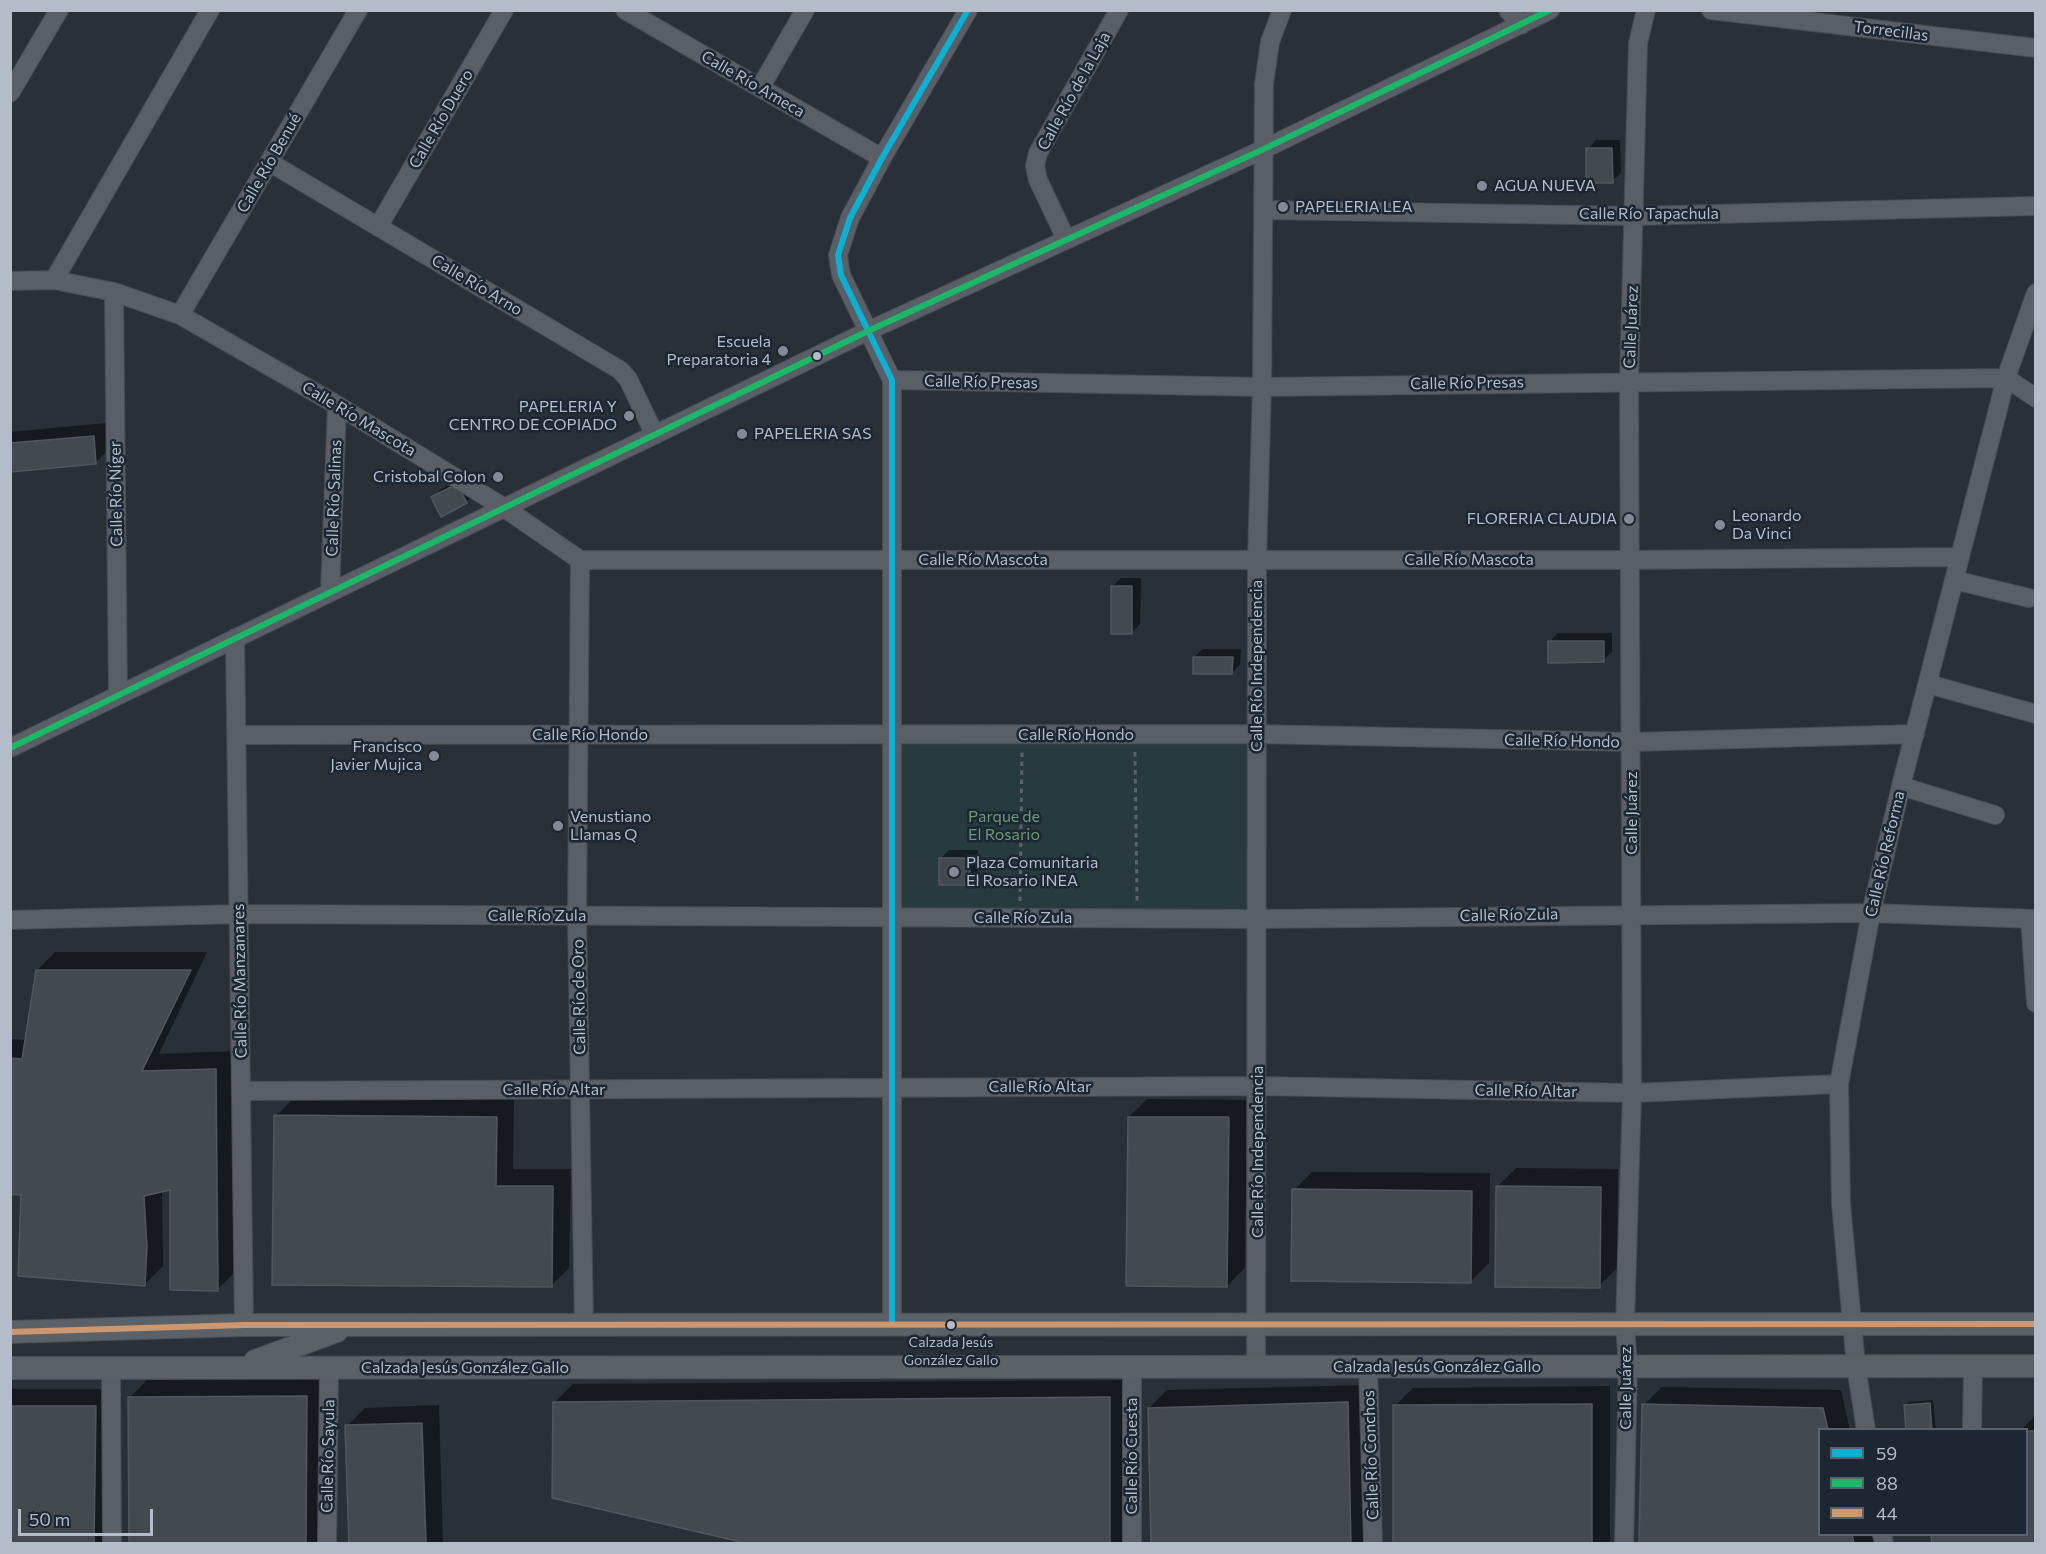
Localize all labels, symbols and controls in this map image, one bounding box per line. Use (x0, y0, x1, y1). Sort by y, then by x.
street label: Torrecillas (1852, 17, 1930, 45)
street label: Calle Río de la Laja (1033, 28, 1115, 154)
street label: Calle Río Ameca (698, 47, 808, 121)
street label: Calle Río Duero (405, 66, 477, 172)
street label: Calle Río Benué (233, 110, 305, 216)
place label: AGUA NUEVA (1494, 176, 1596, 196)
marker: AGUA NUEVA (1475, 179, 1489, 193)
place label: PAPELERIA LEA (1295, 197, 1412, 217)
marker: PAPELERIA LEA (1276, 200, 1290, 214)
street label: Calle Río Tapachula (1579, 204, 1719, 224)
street label: Calle Río Arno (428, 250, 526, 320)
street label: Calle Juárez (1620, 285, 1642, 369)
place label: Escuela Preparatoria 4 (666, 332, 771, 370)
marker: Escuela Preparatoria 4 (776, 344, 790, 358)
unlabelled marker (811, 350, 823, 362)
street label: Calle Río Presas (924, 371, 1038, 393)
street label: Calle Río Presas (1410, 372, 1524, 394)
street label: Calle Río Mascota (299, 377, 419, 461)
place label: PAPELERIA Y CENTRO DE COPIADO (449, 397, 617, 435)
marker: PAPELERIA Y CENTRO DE COPIADO (622, 409, 636, 423)
place label: PAPELERIA SAS (754, 424, 872, 444)
marker: PAPELERIA SAS (735, 427, 749, 441)
street label: Calle Río Salinas (322, 439, 346, 557)
street label: Calle Río Níger (105, 441, 127, 547)
place label: Cristobal Colon (373, 467, 486, 487)
marker: Cristobal Colon (491, 470, 505, 484)
place label: Leonardo Da Vinci (1732, 506, 1802, 544)
place label: FLORERIA CLAUDIA (1467, 509, 1617, 529)
marker: FLORERIA CLAUDIA (1622, 512, 1636, 526)
marker: Leonardo Da Vinci (1713, 518, 1727, 532)
street label: Calle Río Mascota (918, 550, 1048, 570)
street label: Calle Río Mascota (1404, 550, 1534, 570)
street label: Calle Río Independencia (1247, 580, 1267, 752)
street label: Calle Río Hondo (532, 725, 648, 745)
street label: Calle Río Hondo (1018, 725, 1134, 745)
street label: Calle Río Hondo (1504, 730, 1620, 752)
place label: Francisco Javier Mujica (330, 737, 422, 775)
marker: Francisco Javier Mujica (427, 749, 441, 763)
street label: Calle Juárez (1622, 771, 1642, 855)
street label: Calle Río Reforma (1861, 789, 1909, 919)
place label: Venustiano Llamas Q (570, 807, 651, 845)
park label: Parque de El Rosario (968, 807, 1040, 845)
marker: Venustiano Llamas Q (551, 819, 565, 833)
place label: Plaza Comunitaria El Rosario INEA (966, 853, 1098, 891)
marker: Plaza Comunitaria El Rosario INEA (947, 865, 961, 879)
street label: Calle Río Manzanares (229, 903, 251, 1059)
street label: Calle Río Zula (1460, 905, 1558, 925)
street label: Calle Río Zula (488, 906, 586, 926)
street label: Calle Río Zula (974, 908, 1072, 928)
street label: Calle Río de Oro (568, 939, 590, 1055)
street label: Calle Río Independencia (1248, 1066, 1268, 1238)
street label: Calle Río Altar (989, 1077, 1091, 1097)
street label: Calle Río Altar (503, 1080, 605, 1100)
street label: Calle Río Altar (1474, 1081, 1578, 1101)
marker: Calzada Jesús González Gallo (945, 1319, 957, 1331)
place label: Calzada Jesús González Gallo (904, 1334, 998, 1366)
street label: Calle Juárez (1616, 1346, 1636, 1430)
street label: Calzada Jesús González Gallo (1333, 1357, 1541, 1377)
street label: Calzada Jesús González Gallo (361, 1358, 569, 1378)
street label: Calle Río Conchos (1359, 1390, 1383, 1520)
street label: Calle Río Cuesta (1122, 1398, 1142, 1514)
street label: Calle Río Sayula (317, 1399, 339, 1513)
legend (1818, 1428, 2028, 1536)
text: 59 (1876, 1442, 1897, 1464)
text: 88 (1876, 1472, 1898, 1494)
scale bar (21, 1497, 156, 1535)
text: 44 (1876, 1502, 1898, 1524)
text: 50 m (29, 1508, 70, 1530)

